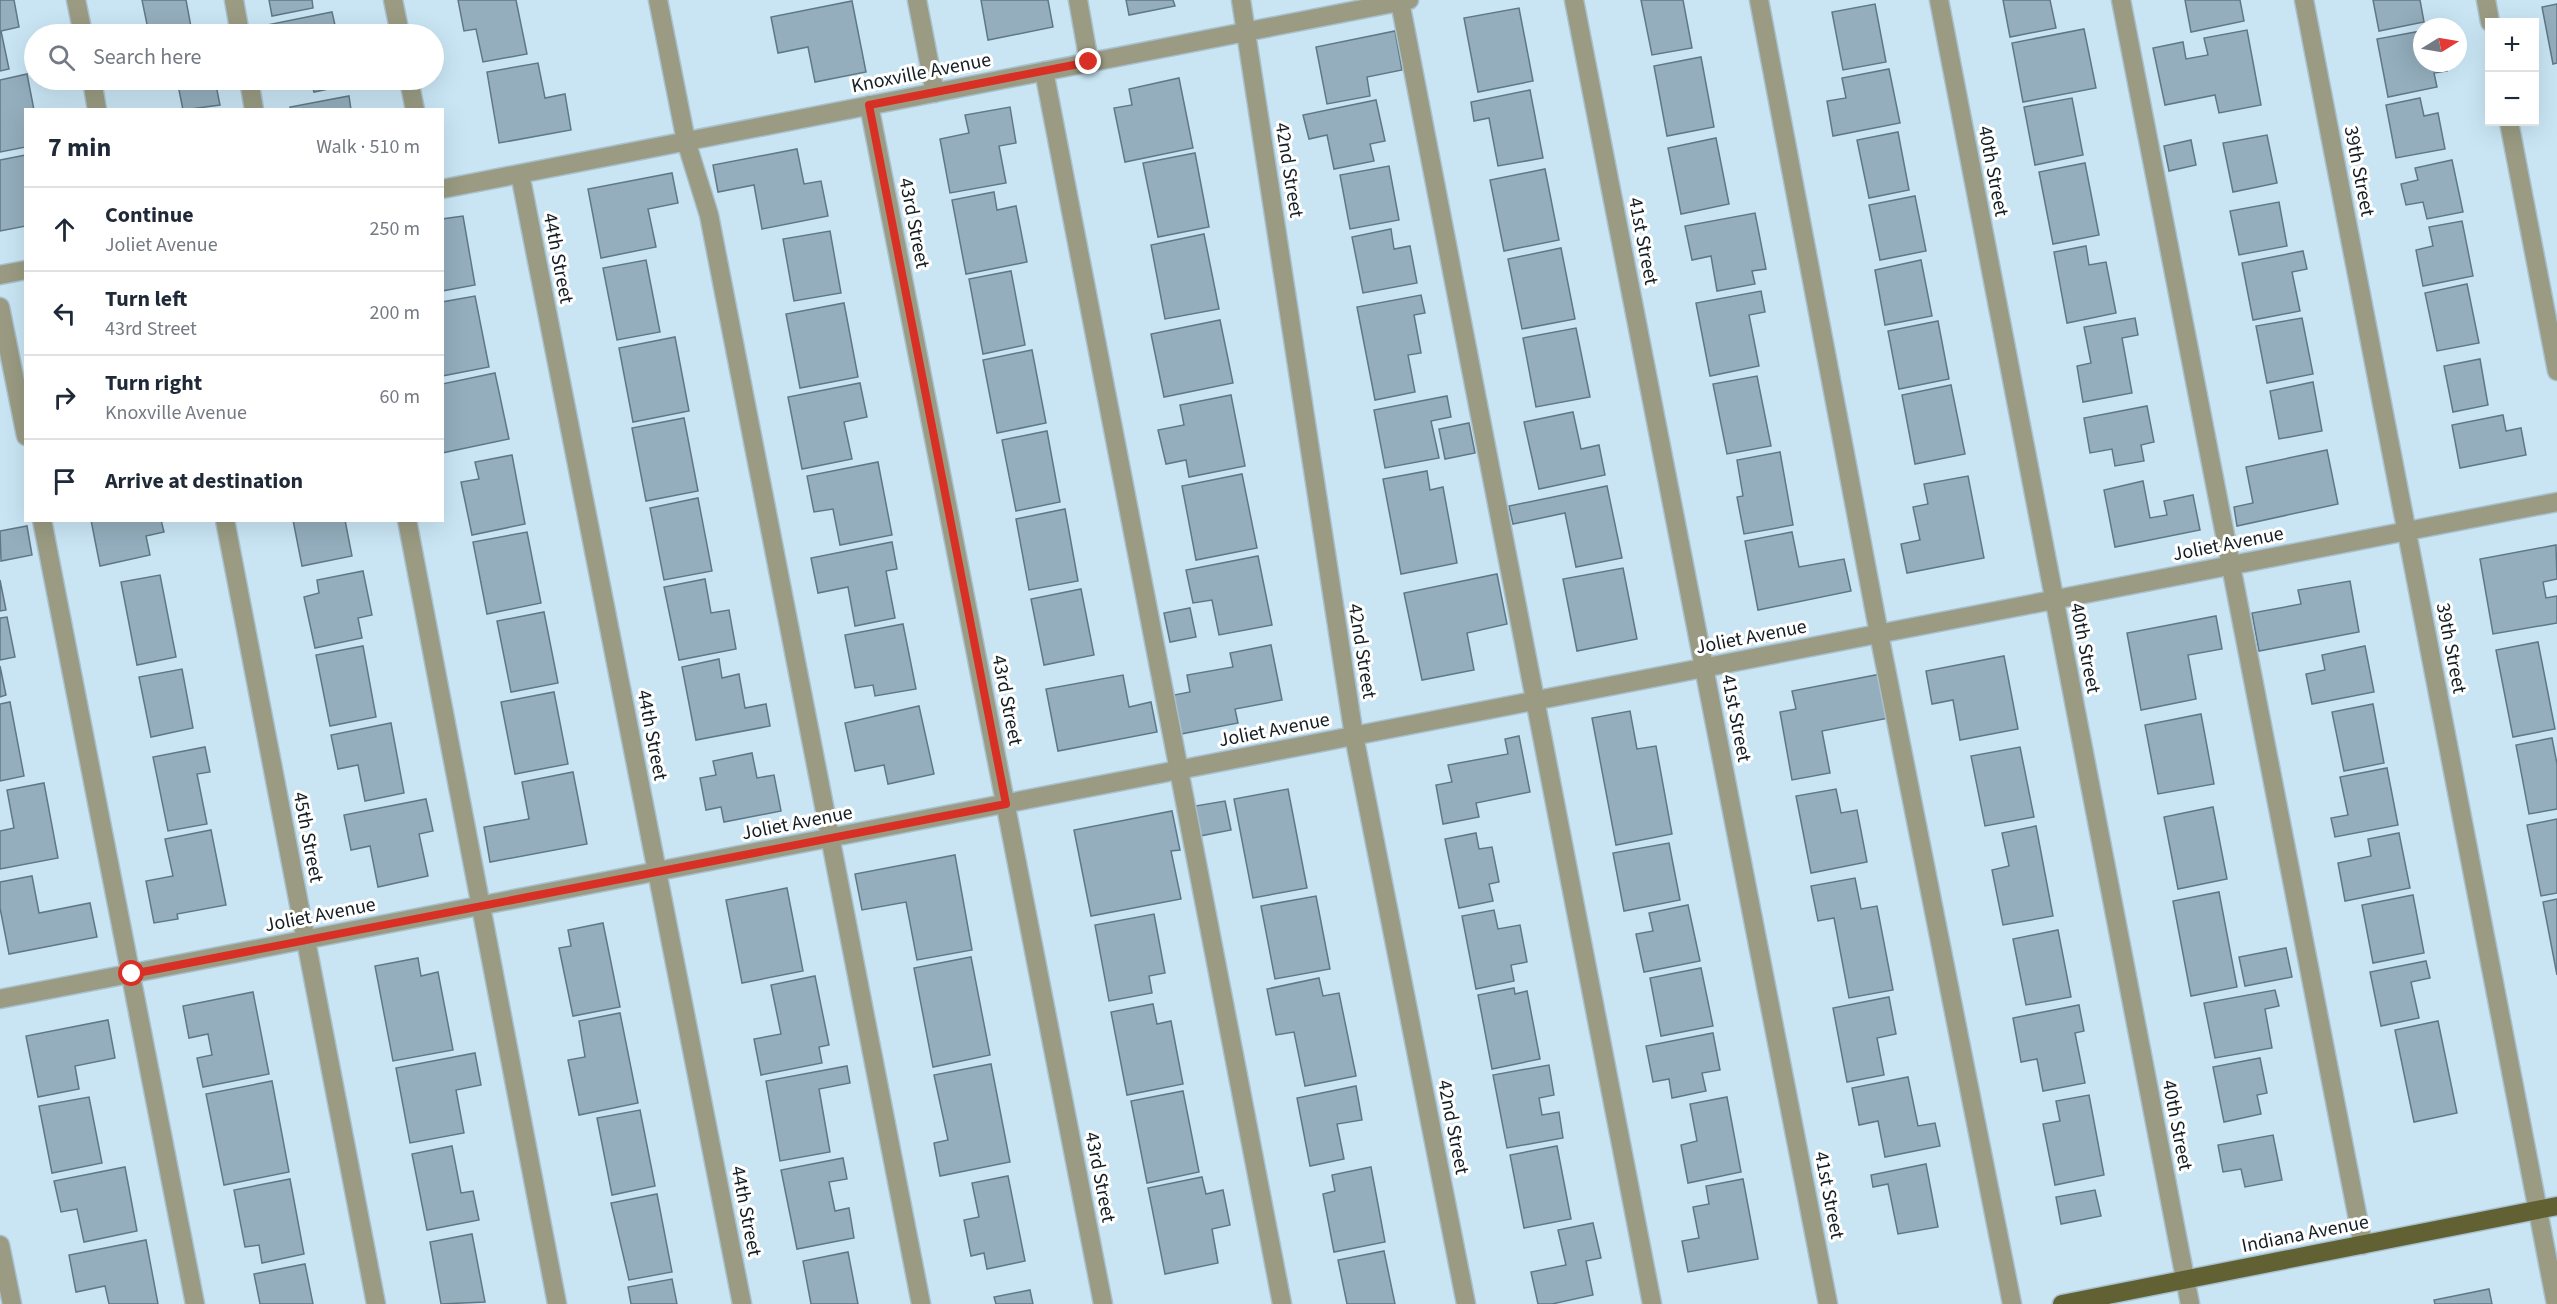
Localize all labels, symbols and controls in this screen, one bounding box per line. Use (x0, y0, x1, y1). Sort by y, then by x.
north arrow (2413, 18, 2467, 72)
map controls (2485, 18, 2539, 126)
button: + (2485, 18, 2539, 72)
search box (24, 24, 444, 90)
icon: search (45, 41, 78, 74)
text: Search here (93, 41, 201, 73)
street label: Knoxville Avenue (849, 46, 994, 100)
route end (1075, 48, 1101, 74)
button: − (2485, 72, 2539, 126)
street label: 42nd Street (1268, 121, 1310, 220)
street label: 40th Street (1971, 124, 2016, 219)
street label: 39th Street (2337, 124, 2382, 219)
text: 7 min (48, 129, 111, 166)
text: Walk · 510 m (316, 133, 420, 161)
street label: 43rd Street (892, 175, 937, 271)
street label: 41st Street (1621, 195, 1665, 288)
text: Continue (105, 199, 194, 231)
street label: 44th Street (536, 211, 581, 306)
icon: ahead (48, 213, 81, 246)
text: 250 m (370, 215, 420, 243)
text: Joliet Avenue (105, 231, 218, 259)
text: Turn left (105, 283, 187, 315)
icon: left (48, 297, 81, 330)
text: 200 m (370, 299, 420, 327)
text: 43rd Street (105, 315, 197, 343)
text: Turn right (105, 367, 202, 399)
icon: right (48, 381, 81, 414)
text: 60 m (380, 383, 420, 411)
text: Knoxville Avenue (105, 399, 247, 427)
icon: arrive (48, 465, 81, 498)
text: Arrive at destination (105, 465, 303, 497)
street label: Joliet Avenue (2170, 519, 2286, 568)
street label: 40th Street (2063, 601, 2108, 696)
street label: 39th Street (2429, 601, 2474, 696)
street label: 42nd Street (1341, 602, 1383, 701)
street label: Joliet Avenue (1693, 612, 1809, 661)
street label: 43rd Street (985, 652, 1030, 748)
street label: 41st Street (1714, 672, 1758, 765)
street label: 44th Street (630, 688, 675, 783)
street label: Joliet Avenue (1216, 705, 1332, 754)
street label: 45th Street (286, 790, 331, 885)
street label: Joliet Avenue (739, 798, 855, 847)
street label: Joliet Avenue (262, 890, 378, 939)
route start (118, 960, 144, 986)
street label: 42nd Street (1430, 1077, 1476, 1177)
street label: 40th Street (2155, 1078, 2200, 1173)
street label: 43rd Street (1078, 1129, 1123, 1225)
street label: 41st Street (1807, 1149, 1851, 1242)
street label: 44th Street (724, 1164, 769, 1259)
street label: Indiana Avenue (2239, 1208, 2371, 1260)

